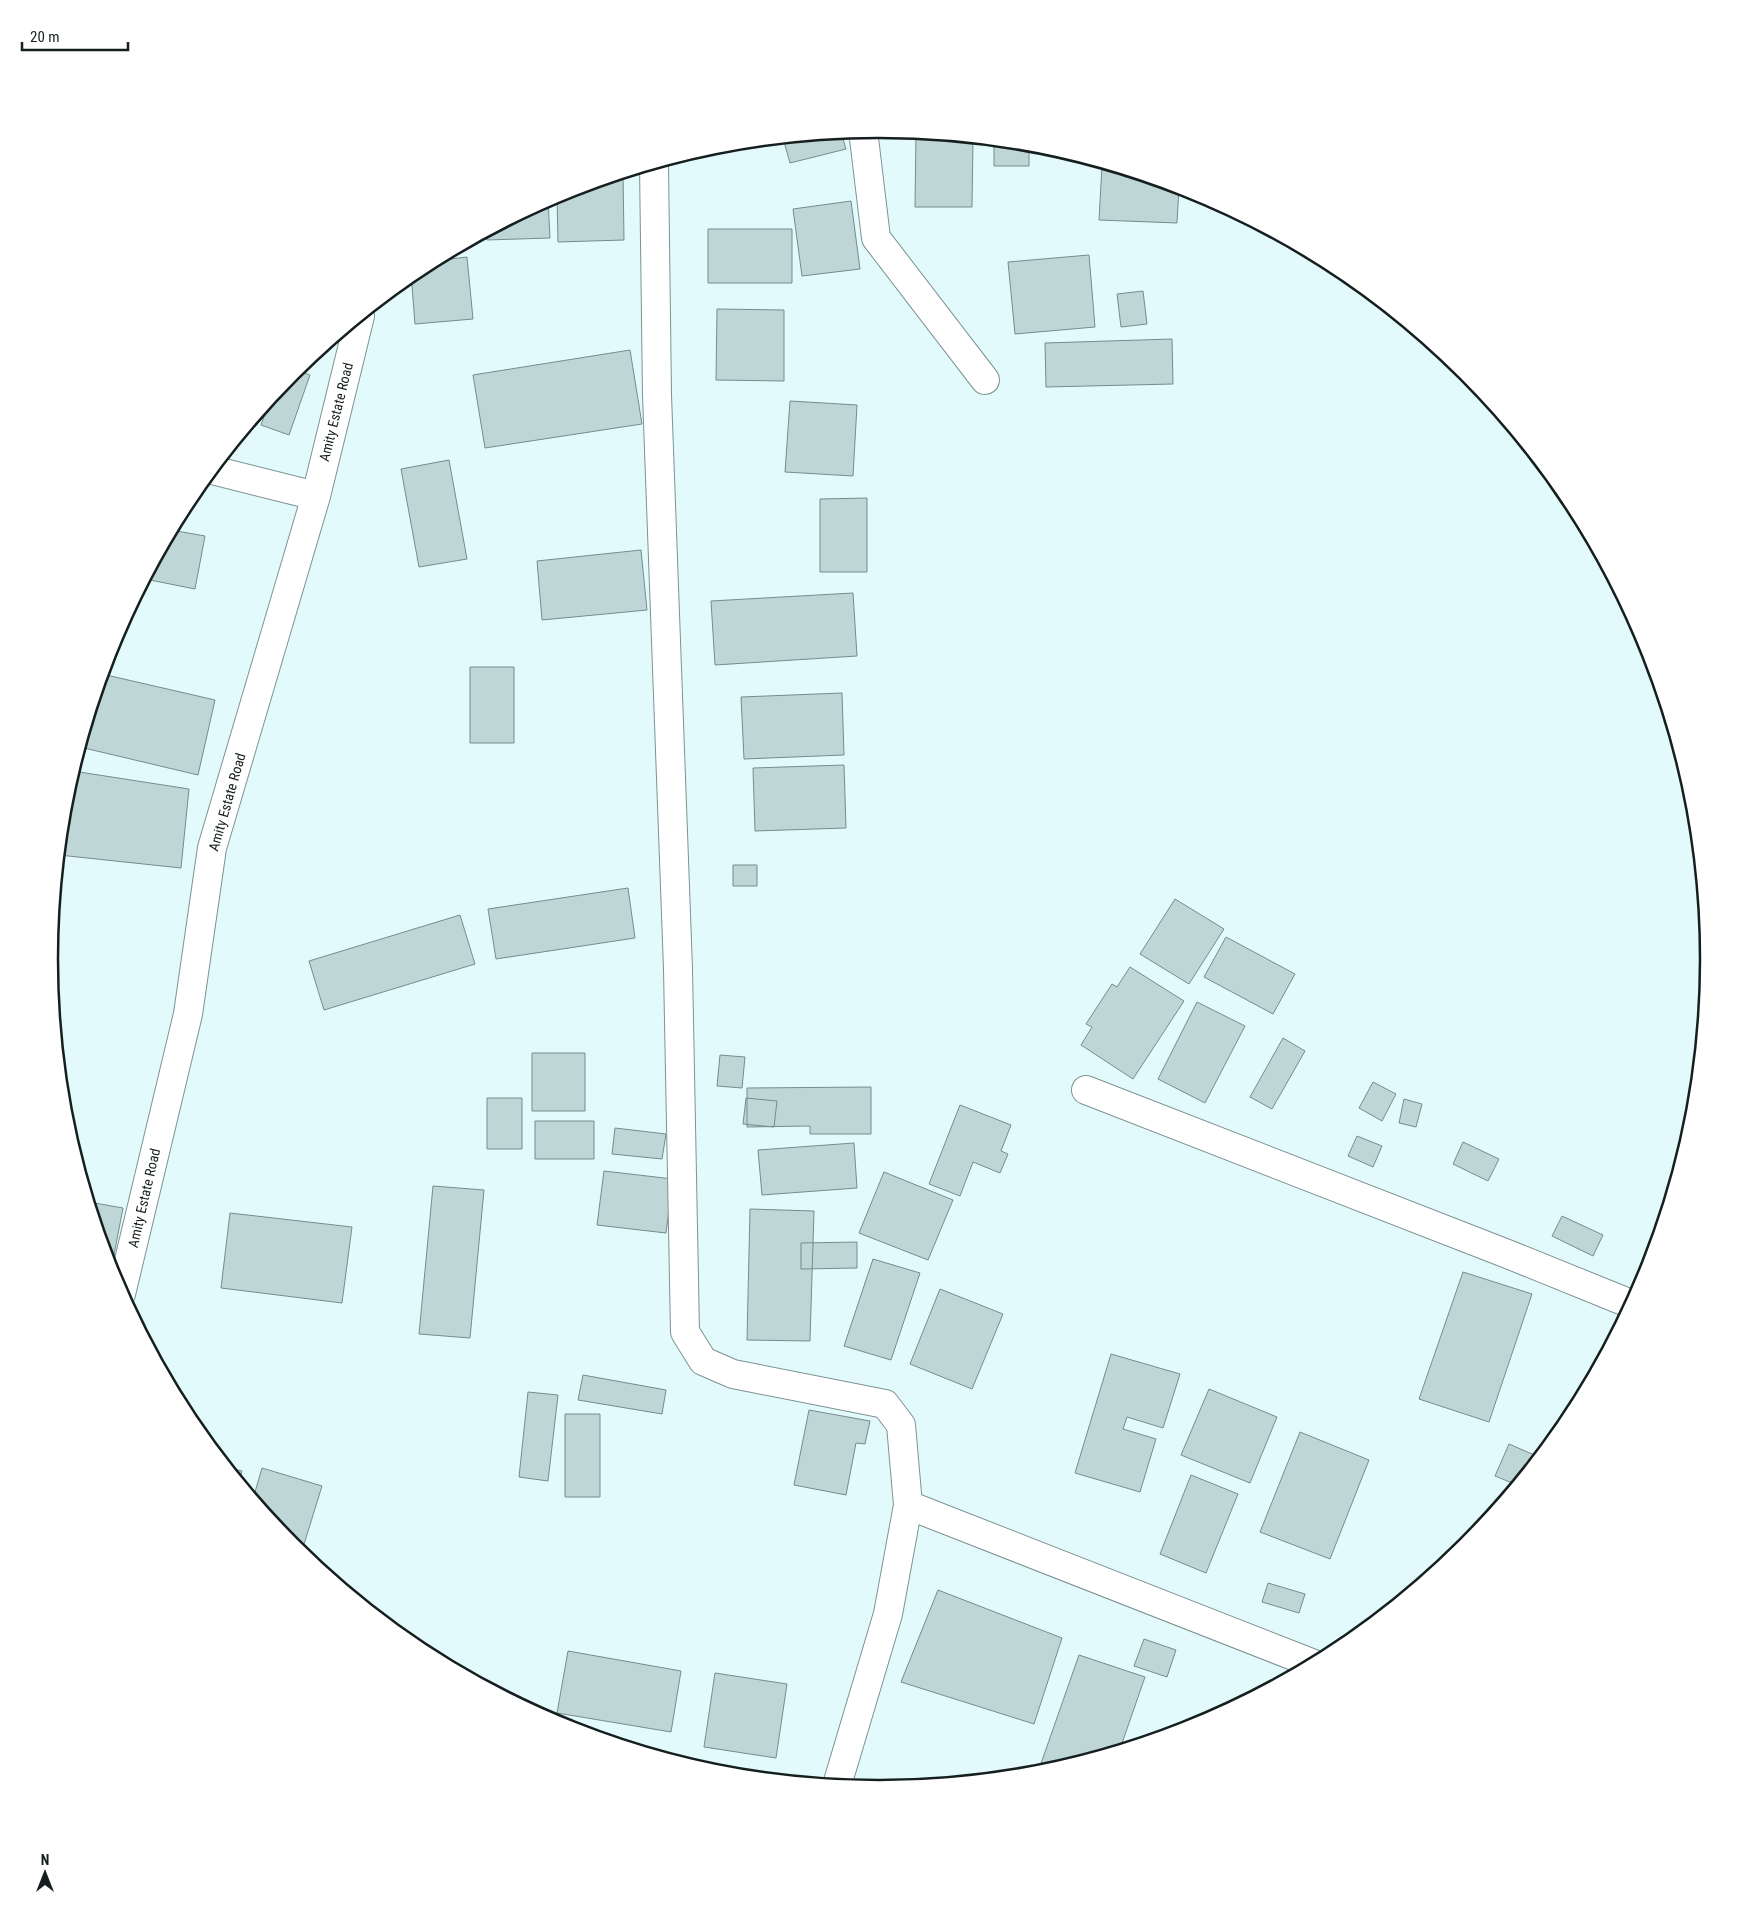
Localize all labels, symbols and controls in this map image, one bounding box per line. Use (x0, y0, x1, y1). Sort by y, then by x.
scale bar (22, 20, 129, 52)
text: 20 m (30, 28, 60, 46)
street label: Amity Estate Road (316, 361, 356, 463)
street label: Amity Estate Road (205, 751, 249, 853)
street label: Amity Estate Road (125, 1147, 163, 1249)
north arrow (20, 1848, 70, 1898)
text: N (41, 1852, 49, 1868)

